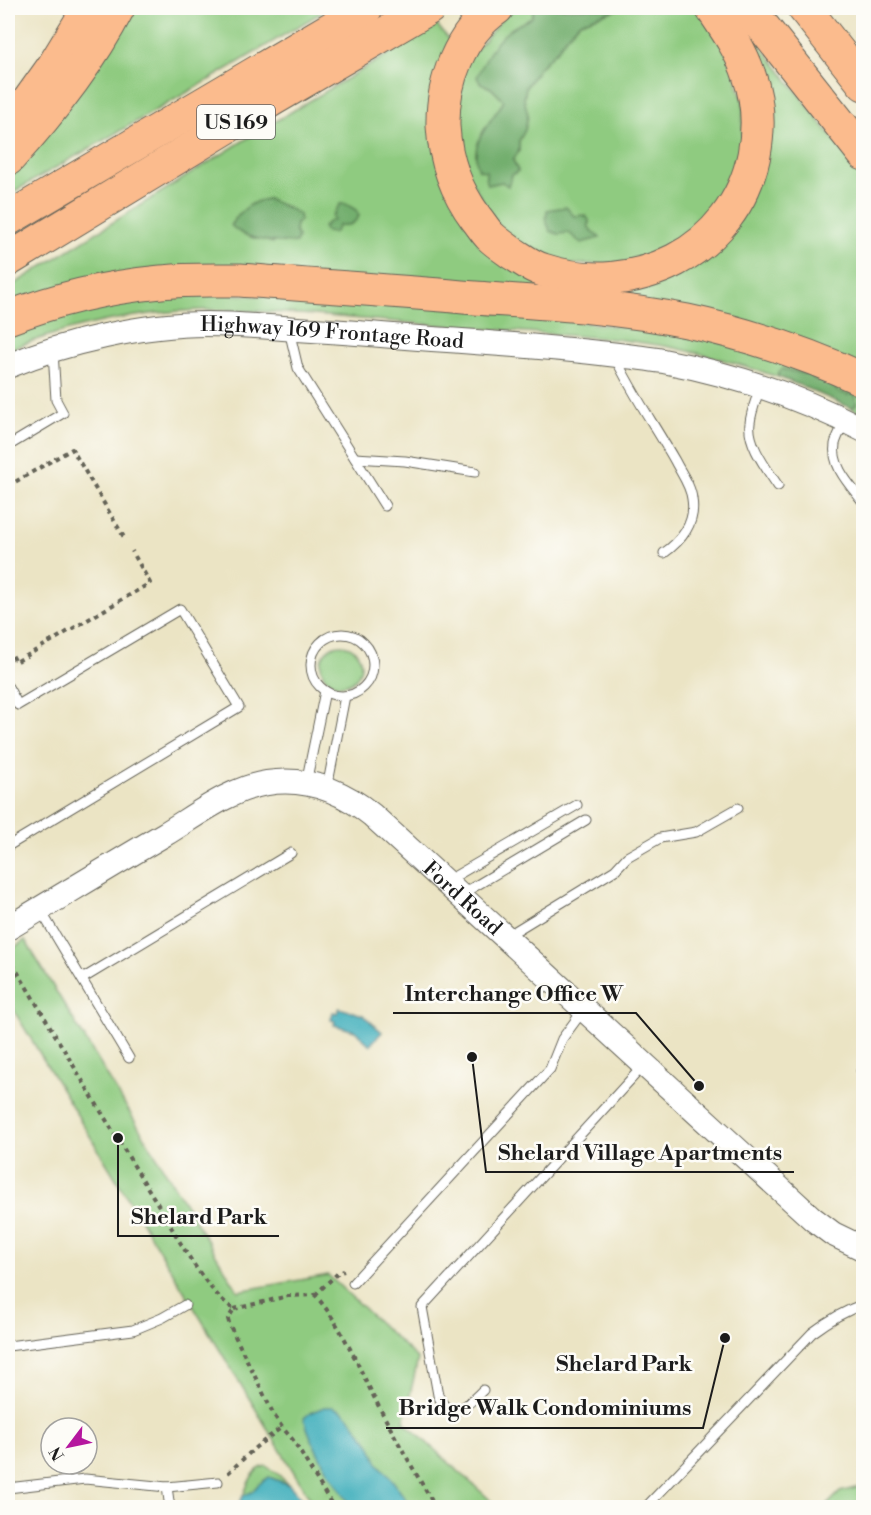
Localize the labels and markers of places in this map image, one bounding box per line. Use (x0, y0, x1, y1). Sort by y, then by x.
callout: Interchange Office W (393, 973, 636, 1013)
callout: Shelard Village Apartments (486, 1132, 794, 1172)
callout: Shelard Park (118, 1196, 279, 1236)
callout: Bridge Walk Condominiums (386, 1388, 703, 1428)

